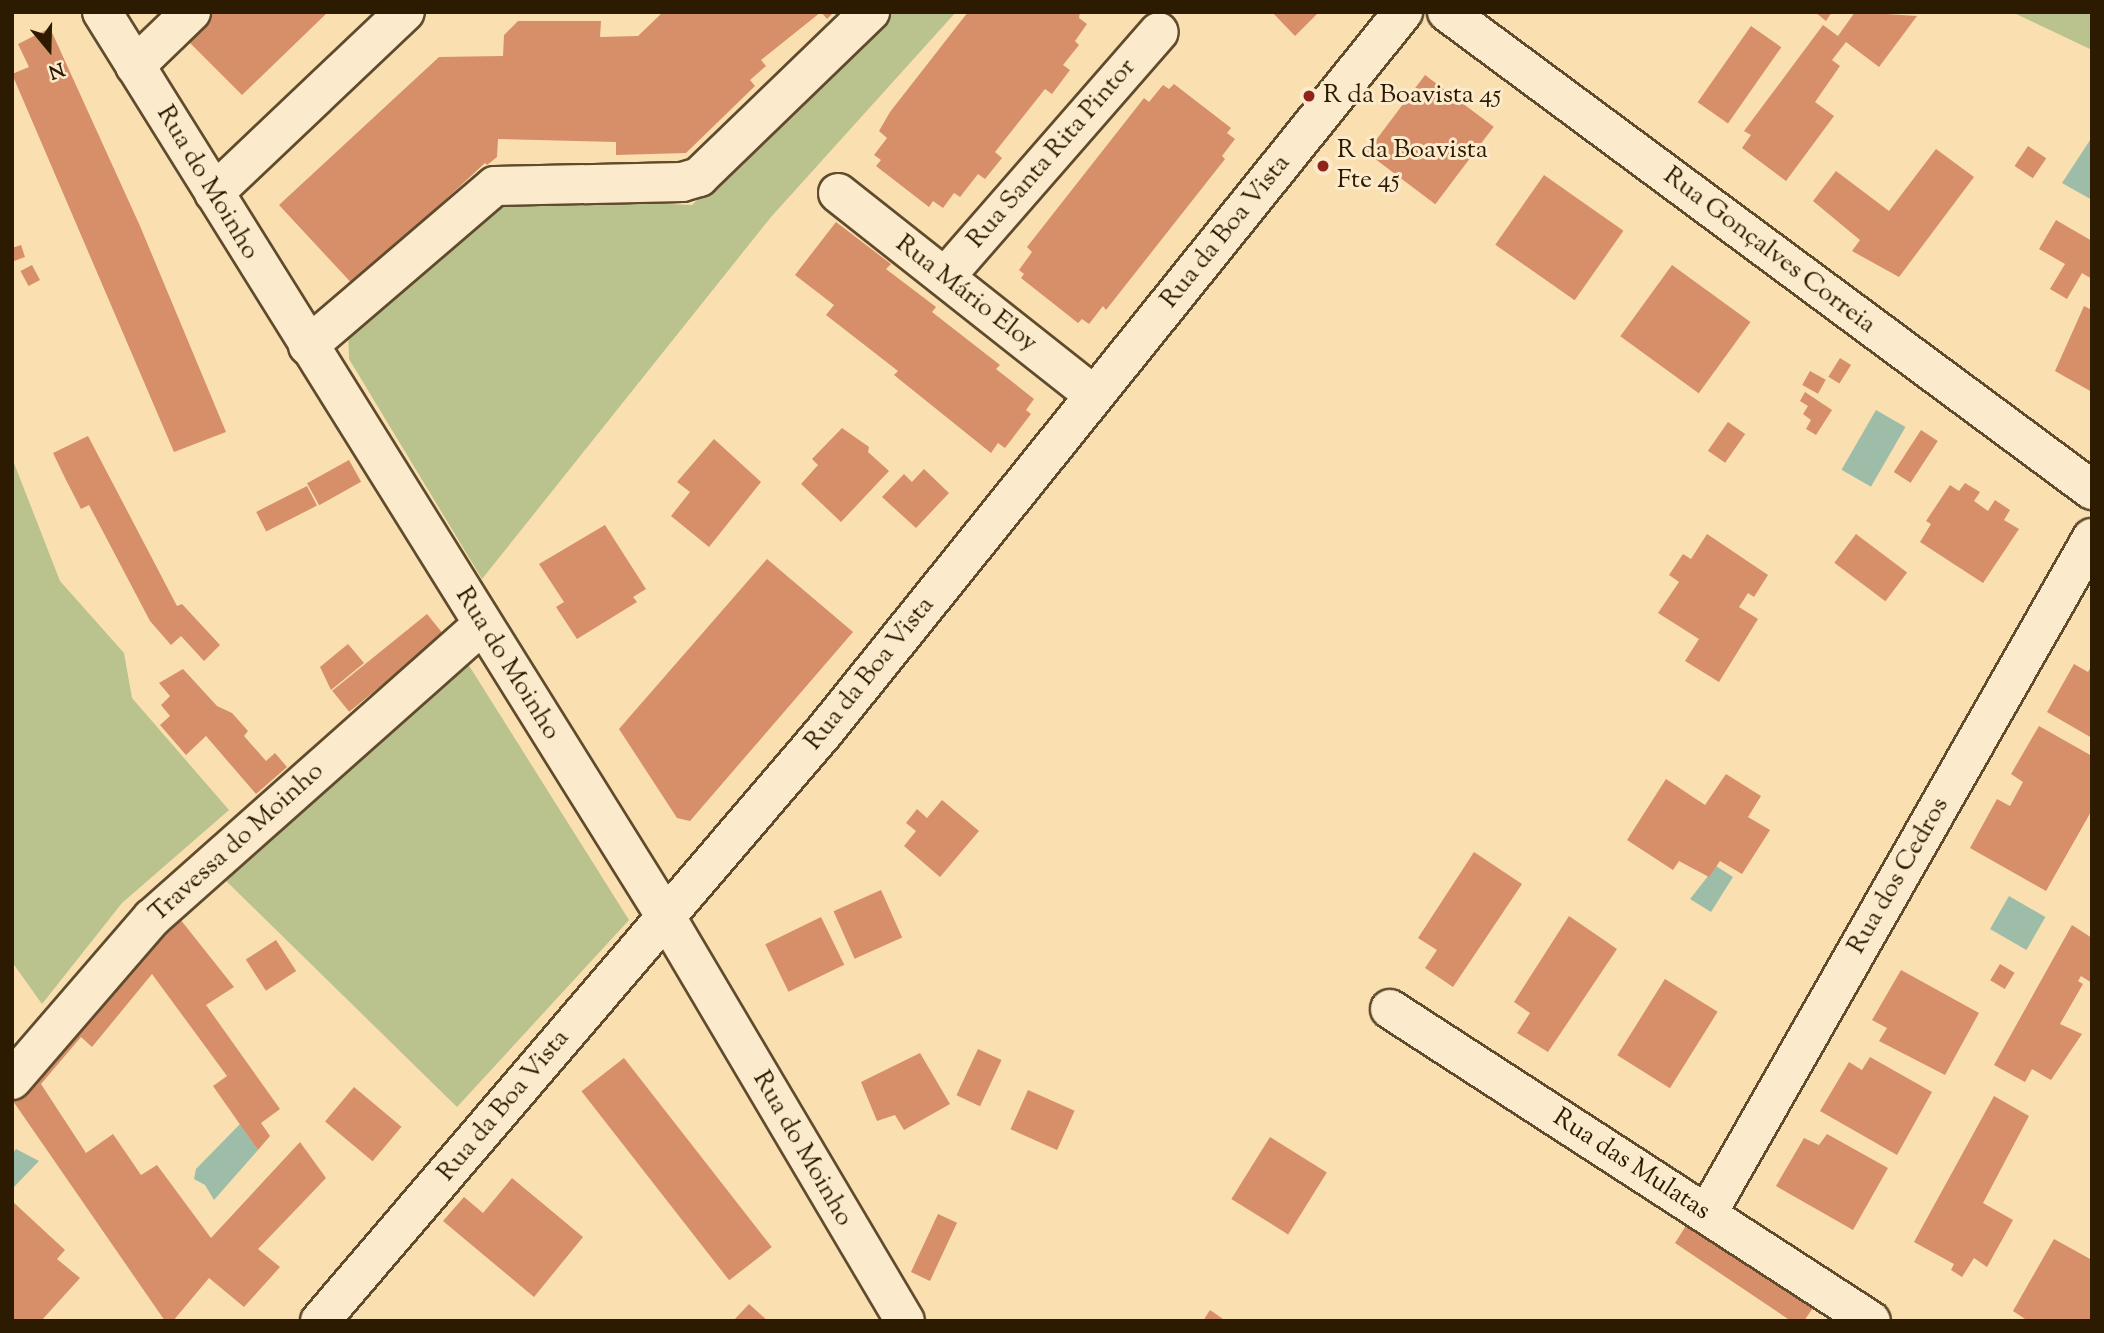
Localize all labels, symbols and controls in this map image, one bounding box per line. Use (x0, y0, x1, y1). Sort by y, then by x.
north arrow (14, 14, 84, 84)
street label: Rua Santa Rita Pintor (961, 53, 1143, 255)
text: N (44, 54, 68, 85)
place label: R da Boavista 45 (1323, 80, 1501, 112)
marker: R da Boavista 45 (1301, 88, 1317, 104)
street label: Rua do Moinho (149, 100, 265, 266)
place label: R da Boavista Fte 45 (1337, 135, 1488, 196)
street label: Rua da Boa Vista (1155, 149, 1297, 315)
marker: R da Boavista Fte 45 (1315, 158, 1331, 174)
street label: Rua Gonçalves Correia (1657, 161, 1881, 341)
street label: Rua Mário Eloy (889, 229, 1043, 359)
street label: Rua do Moinho (448, 582, 566, 746)
street label: Rua da Boa Vista (799, 591, 941, 757)
street label: Travessa do Moinho (143, 756, 331, 930)
street label: Rua dos Cedros (1842, 792, 1956, 960)
street label: Rua da Boa Vista (431, 1024, 577, 1188)
street label: Rua do Moinho (745, 1066, 859, 1232)
street label: Rua das Mulatas (1546, 1103, 1716, 1227)

